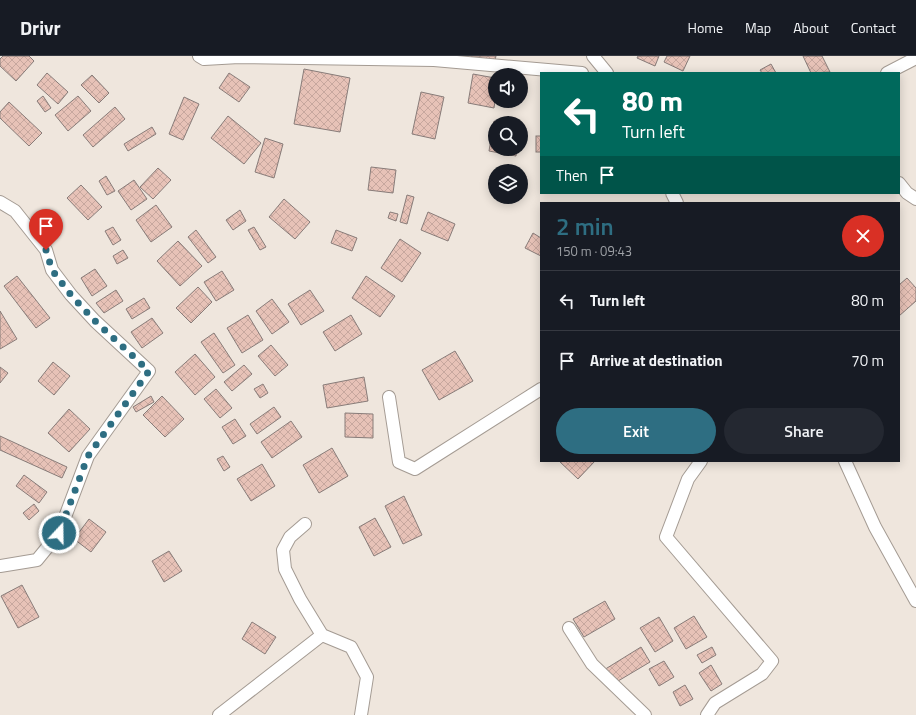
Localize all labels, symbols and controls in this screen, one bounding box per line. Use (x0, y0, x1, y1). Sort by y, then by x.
text: Drivr (20, 13, 61, 42)
text: Home (688, 17, 723, 38)
text: Map (745, 17, 771, 38)
text: About (793, 17, 829, 38)
text: Contact (851, 17, 896, 38)
map controls (488, 68, 528, 204)
button: sound (488, 68, 528, 108)
text: 80 m (622, 79, 683, 122)
icon: left (556, 88, 608, 140)
button: search (488, 116, 528, 156)
text: Turn left (622, 118, 685, 145)
button: layers (488, 164, 528, 204)
text: Then (556, 164, 588, 187)
icon: arrive (596, 164, 618, 186)
text: 2 min (556, 208, 614, 244)
pin (29, 209, 63, 250)
icon: arrive (35, 215, 57, 237)
button: close (842, 215, 884, 257)
text: 150 m · 09:43 (556, 241, 632, 261)
text: Turn left (590, 289, 645, 312)
text: 80 m (851, 289, 884, 312)
icon: left (556, 290, 578, 312)
text: Arrive at destination (590, 349, 723, 372)
text: 70 m (851, 349, 884, 372)
icon: arrive (556, 350, 578, 372)
button: Exit (556, 408, 716, 454)
button: Share (724, 408, 884, 454)
position arrow (38, 512, 80, 554)

